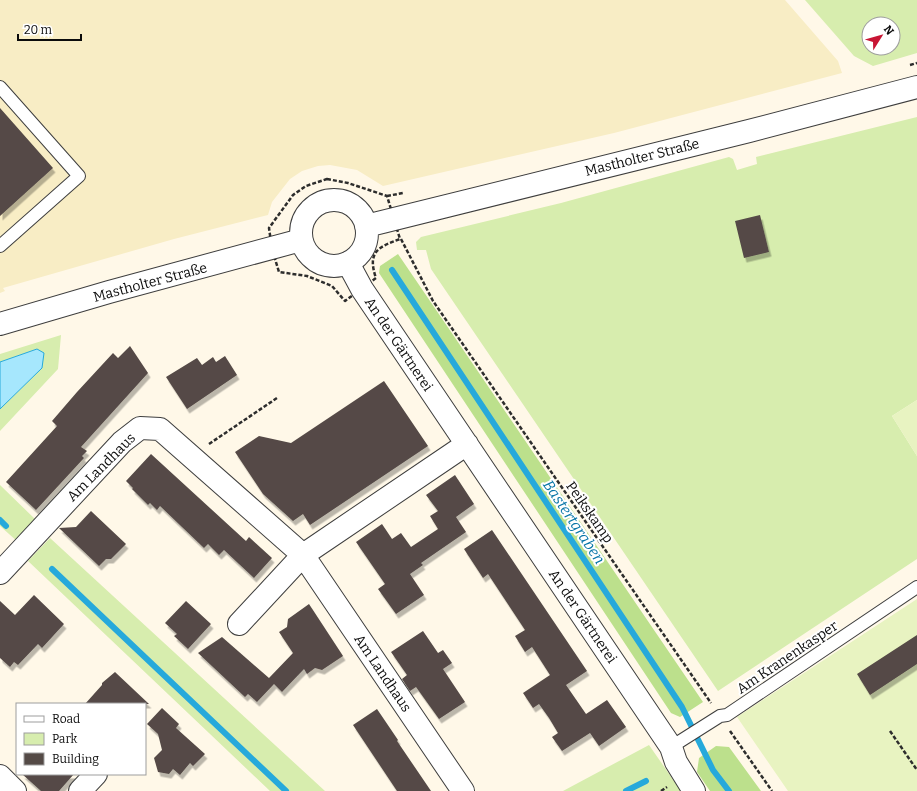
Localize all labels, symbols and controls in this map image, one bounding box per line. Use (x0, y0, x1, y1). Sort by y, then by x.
scale bar (18, 16, 81, 42)
north arrow (861, 16, 901, 56)
text: 20 m (24, 23, 53, 37)
text: N (881, 23, 897, 38)
street label: Mastholter Straße (583, 135, 701, 180)
street label: Mastholter Straße (91, 259, 209, 306)
street label: An der Gärtnerei (361, 294, 436, 394)
street label: Am Landhaus (64, 430, 139, 505)
water label: Bastertgraben (539, 477, 609, 567)
street label: Peikskamp (562, 478, 617, 546)
street label: An der Gärtnerei (545, 566, 620, 666)
street label: Am Kranenkasper (733, 617, 841, 698)
street label: Am Landhaus (350, 631, 415, 715)
legend (16, 703, 146, 775)
text: Road (52, 712, 80, 726)
text: Park (52, 732, 78, 746)
text: Building (52, 752, 99, 766)

